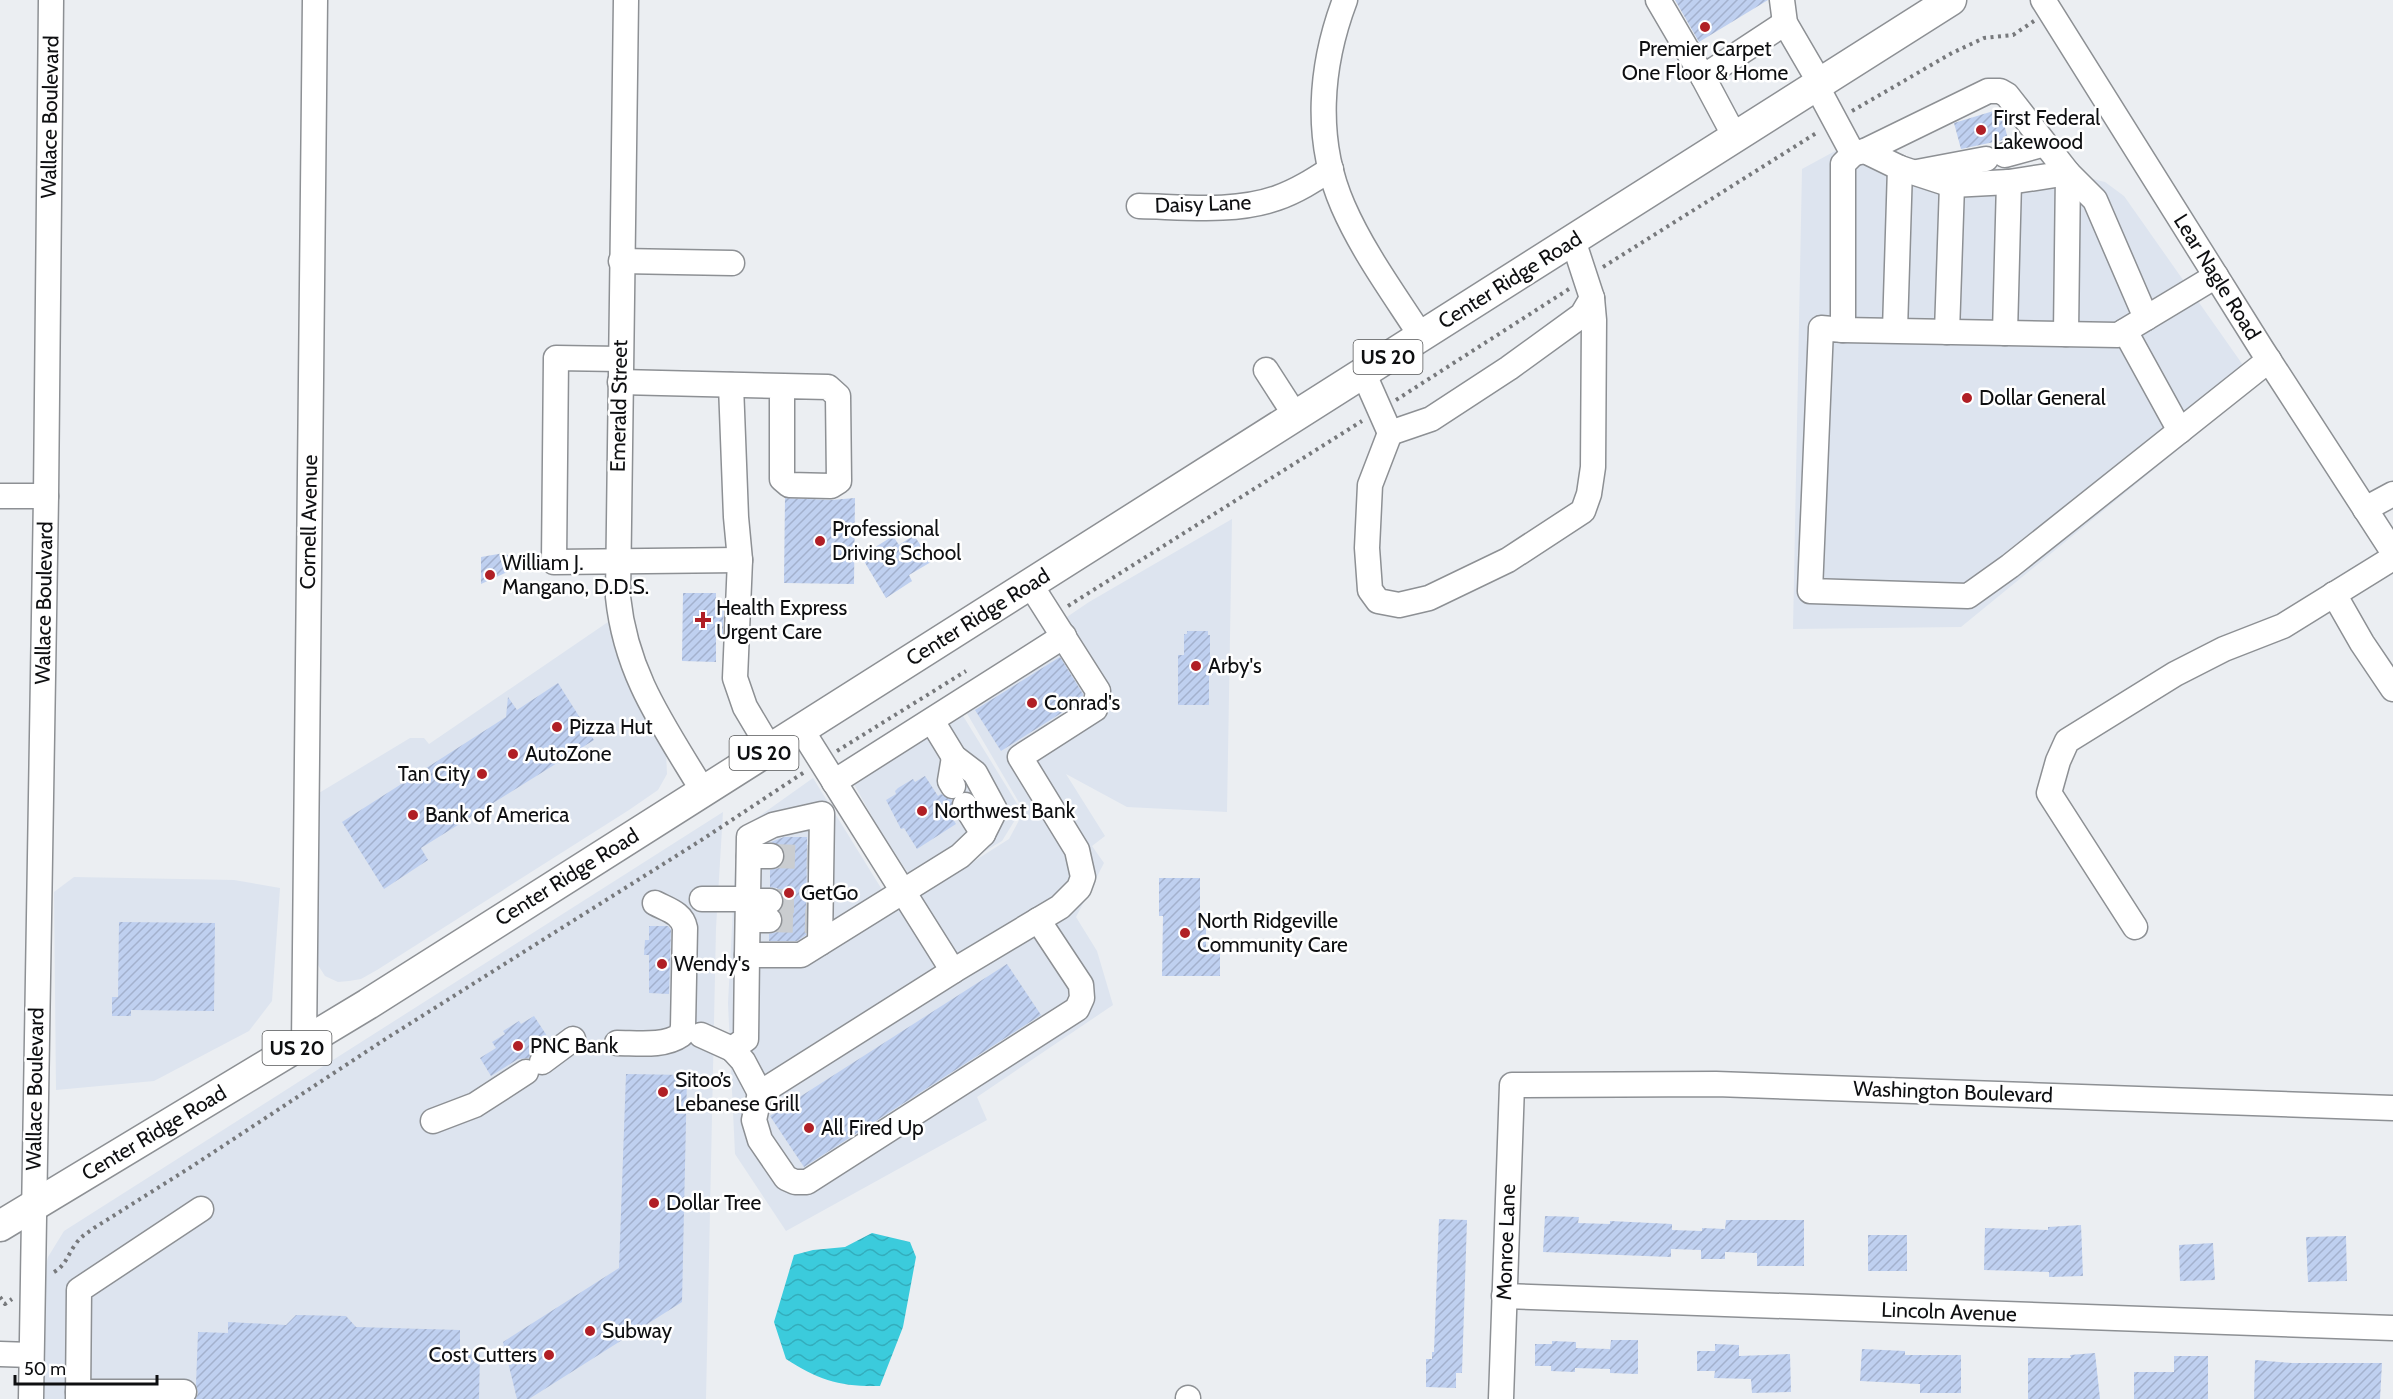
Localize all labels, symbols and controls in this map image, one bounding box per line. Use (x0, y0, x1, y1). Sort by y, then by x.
marker: Premier Carpet One Floor & Home (1698, 20, 1712, 34)
street label: Wallace Boulevard (36, 35, 63, 199)
place label: Premier Carpet One Floor & Home (1622, 36, 1788, 85)
place label: First Federal Lakewood (1993, 105, 2100, 154)
marker: First Federal Lakewood (1974, 123, 1988, 137)
street label: Daisy Lane (1154, 189, 1252, 218)
street label: Lear Nagle Road (2169, 209, 2266, 344)
street label: Center Ridge Road (1433, 225, 1586, 334)
street label: Emerald Street (605, 340, 632, 472)
road number: US 20 (1354, 340, 1422, 374)
place label: Dollar General (1979, 385, 2106, 410)
marker: Dollar General (1960, 391, 1974, 405)
street label: Cornell Avenue (295, 454, 322, 589)
place label: Professional Driving School (832, 516, 961, 565)
street label: Wallace Boulevard (30, 521, 57, 685)
marker: Professional Driving School (813, 534, 827, 548)
place label: William J. Mangano, D.D.S. (502, 550, 649, 599)
street label: Center Ridge Road (901, 562, 1054, 671)
marker: William J. Mangano, D.D.S. (483, 568, 497, 582)
place label: Health Express Urgent Care (716, 595, 847, 644)
marker: Health Express Urgent Care (694, 611, 712, 629)
place label: Arby's (1208, 653, 1262, 678)
marker: Arby's (1189, 659, 1203, 673)
place label: Conrad's (1044, 690, 1121, 715)
marker: Conrad's (1025, 696, 1039, 710)
place label: Pizza Hut (569, 714, 653, 739)
marker: Pizza Hut (550, 720, 564, 734)
road number: US 20 (730, 736, 798, 770)
place label: AutoZone (525, 741, 612, 766)
marker: AutoZone (506, 747, 520, 761)
place label: Tan City (398, 761, 470, 786)
marker: Tan City (475, 767, 489, 781)
place label: Northwest Bank (934, 798, 1076, 823)
place label: Bank of America (425, 802, 569, 827)
marker: Northwest Bank (915, 804, 929, 818)
marker: Bank of America (406, 808, 420, 822)
street label: Center Ridge Road (490, 822, 643, 931)
place label: GetGo (801, 880, 858, 905)
marker: GetGo (782, 886, 796, 900)
place label: North Ridgeville Community Care (1197, 908, 1348, 957)
marker: North Ridgeville Community Care (1178, 926, 1192, 940)
place label: Wendy's (674, 951, 750, 976)
marker: Wendy's (655, 957, 669, 971)
street label: Wallace Boulevard (21, 1007, 48, 1171)
road number: US 20 (262, 1031, 332, 1065)
place label: PNC Bank (530, 1033, 619, 1058)
marker: PNC Bank (511, 1039, 525, 1053)
place label: Sitoo’s Lebanese Grill (675, 1067, 799, 1116)
street label: Washington Boulevard (1853, 1076, 2053, 1107)
street label: Center Ridge Road (77, 1080, 231, 1186)
marker: Sitoo’s Lebanese Grill (656, 1085, 670, 1099)
place label: All Fired Up (821, 1115, 924, 1140)
marker: All Fired Up (802, 1121, 816, 1135)
street label: Monroe Lane (1491, 1183, 1520, 1301)
place label: Dollar Tree (666, 1190, 762, 1215)
marker: Dollar Tree (647, 1196, 661, 1210)
street label: Lincoln Avenue (1881, 1297, 2017, 1326)
place label: Subway (602, 1318, 672, 1343)
marker: Subway (583, 1324, 597, 1338)
place label: Cost Cutters (429, 1342, 537, 1367)
scale bar (15, 1348, 158, 1386)
marker: Cost Cutters (542, 1348, 556, 1362)
text: 50 m (24, 1358, 66, 1380)

